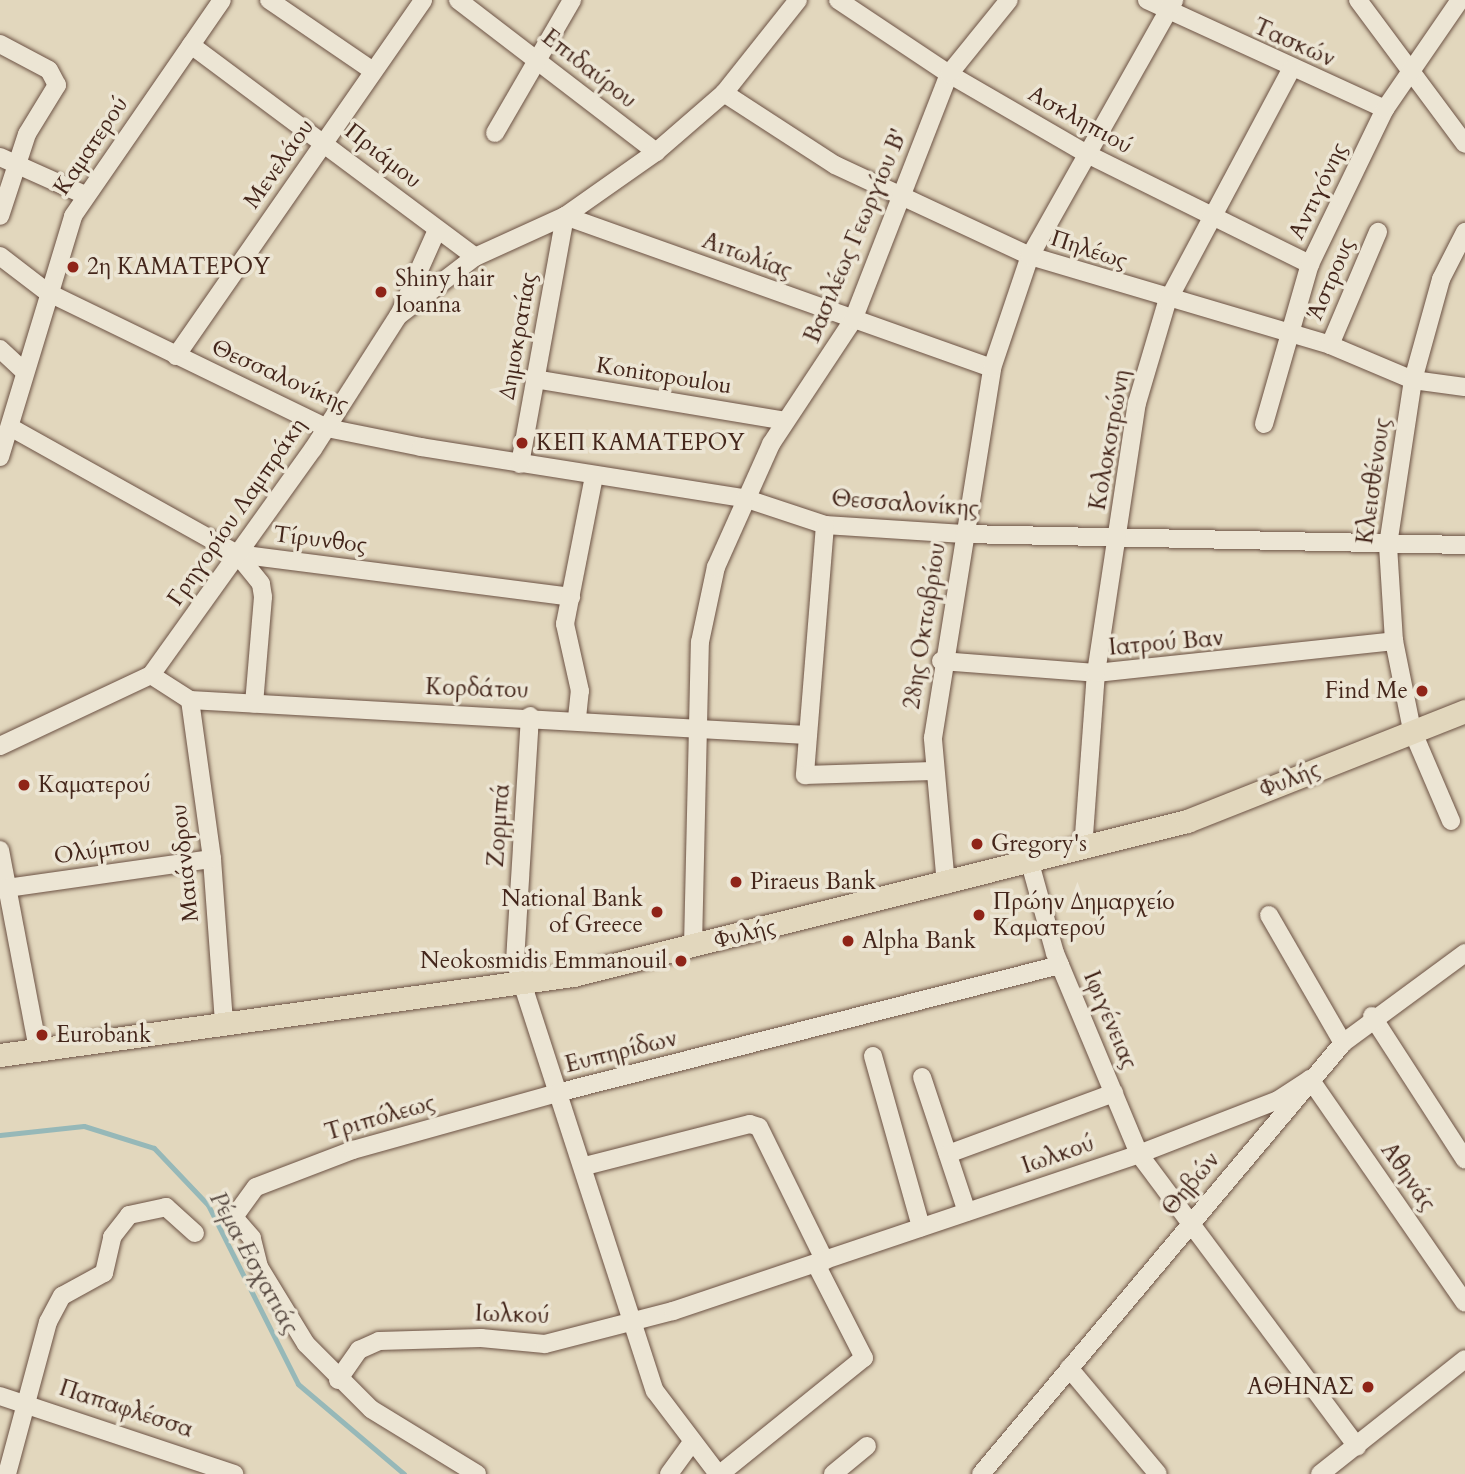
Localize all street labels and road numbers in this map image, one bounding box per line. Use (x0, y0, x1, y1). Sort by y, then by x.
street label: Τασκών (1249, 13, 1339, 73)
street label: Επιδαύρου (536, 24, 642, 114)
street label: Ασκληπιού (1023, 80, 1137, 160)
street label: Καματερού (48, 92, 134, 200)
street label: Μενελάου (238, 114, 320, 214)
street label: Πριάμου (339, 118, 427, 194)
street label: Βασιλέως Γεωργίου Β' (798, 125, 914, 347)
street label: Αντιγόνης (1283, 138, 1353, 244)
street label: Πηλέως (1047, 225, 1131, 275)
street label: Αιτωλίας (698, 227, 796, 285)
street label: Άστρους (1301, 234, 1361, 324)
street label: Δημοκρατίας (493, 270, 543, 402)
street label: Θεσσαλονίκης (207, 333, 353, 419)
street label: Konitopoulou (594, 352, 734, 400)
street label: Κολοκοτρώνη (1084, 368, 1136, 512)
street label: Γρηγορίου Λαμπράκη (162, 413, 312, 611)
street label: Κλεισθένους (1351, 416, 1397, 546)
street label: Θεσσαλονίκης (831, 485, 979, 523)
street label: Τίρυνθος (272, 521, 368, 559)
street label: 28ης Οκτωβρίου (898, 541, 952, 711)
street label: Ιατρού Βαν (1107, 624, 1225, 662)
street label: Κορδάτου (425, 673, 529, 705)
street label: Φυλής (1256, 756, 1324, 804)
street label: Ζορμπά (482, 782, 516, 868)
street label: Μαιάνδρου (165, 803, 205, 923)
street label: Ολύμπου (52, 830, 152, 870)
street label: Φυλής (711, 913, 779, 955)
street label: Ιφιγένειας (1077, 967, 1143, 1073)
street label: Ευπηρίδων (562, 1025, 680, 1079)
street label: Τριπόλεως (322, 1089, 438, 1147)
street label: Ιωλκού (1018, 1130, 1098, 1180)
street label: Αθηνάς (1375, 1137, 1441, 1217)
street label: Θηβών (1156, 1147, 1226, 1221)
street label: Ιωλκού (474, 1300, 550, 1330)
street label: Παπαφλέσσα (56, 1374, 196, 1444)

